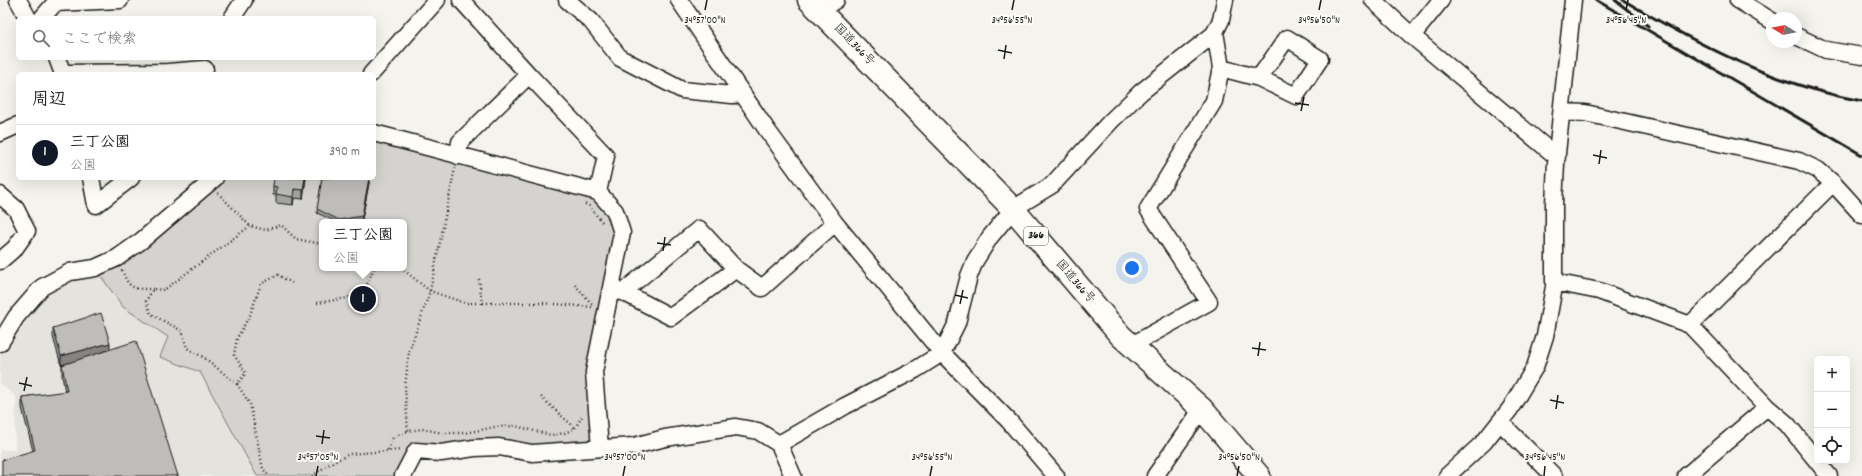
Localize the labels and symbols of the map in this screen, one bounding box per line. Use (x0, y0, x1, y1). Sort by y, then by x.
north arrow (1766, 12, 1802, 48)
text: 34°57'00"N (684, 14, 726, 28)
text: 34°56'55"N (991, 14, 1033, 28)
text: 34°56'50"N (1298, 14, 1340, 28)
text: 34°56'45"N (1606, 14, 1646, 28)
street label: 国道366号 (829, 20, 879, 70)
road number: 366 (1024, 227, 1048, 245)
street label: 国道366号 (1051, 256, 1099, 308)
your location (1122, 258, 1142, 278)
pin: 1 (350, 284, 376, 314)
text: 34°57'05"N (298, 451, 338, 465)
text: 34°57'00"N (604, 451, 646, 465)
text: 34°56'55"N (911, 451, 953, 465)
text: 34°56'50"N (1218, 451, 1260, 465)
text: 34°56'45"N (1525, 451, 1565, 465)

